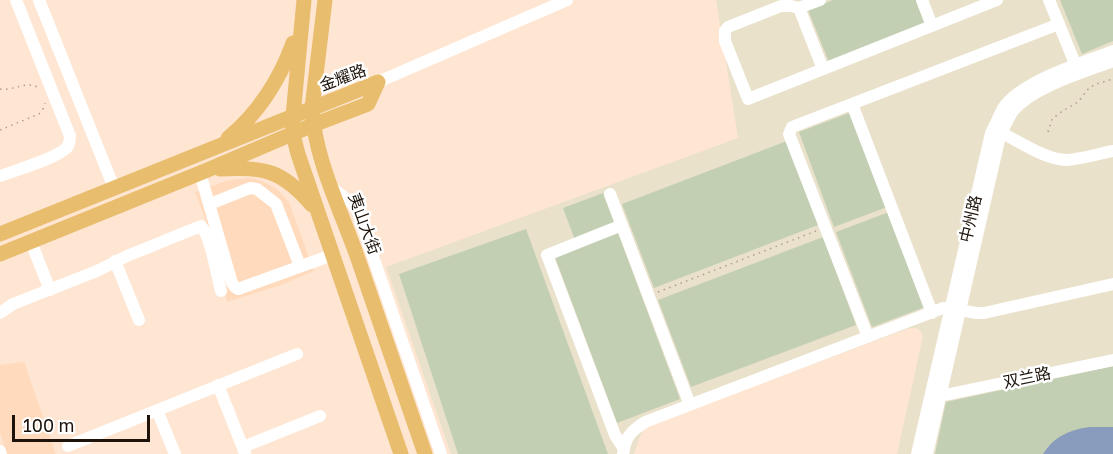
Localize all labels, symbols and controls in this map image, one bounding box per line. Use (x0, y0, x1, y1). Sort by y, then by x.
street label: 金耀路 (317, 61, 369, 95)
street label: 夷山大街 (344, 191, 384, 257)
street label: 中州路 (956, 193, 986, 245)
street label: 双兰路 (1002, 364, 1052, 392)
scale bar (15, 403, 153, 441)
text: 100 m (23, 414, 74, 436)

